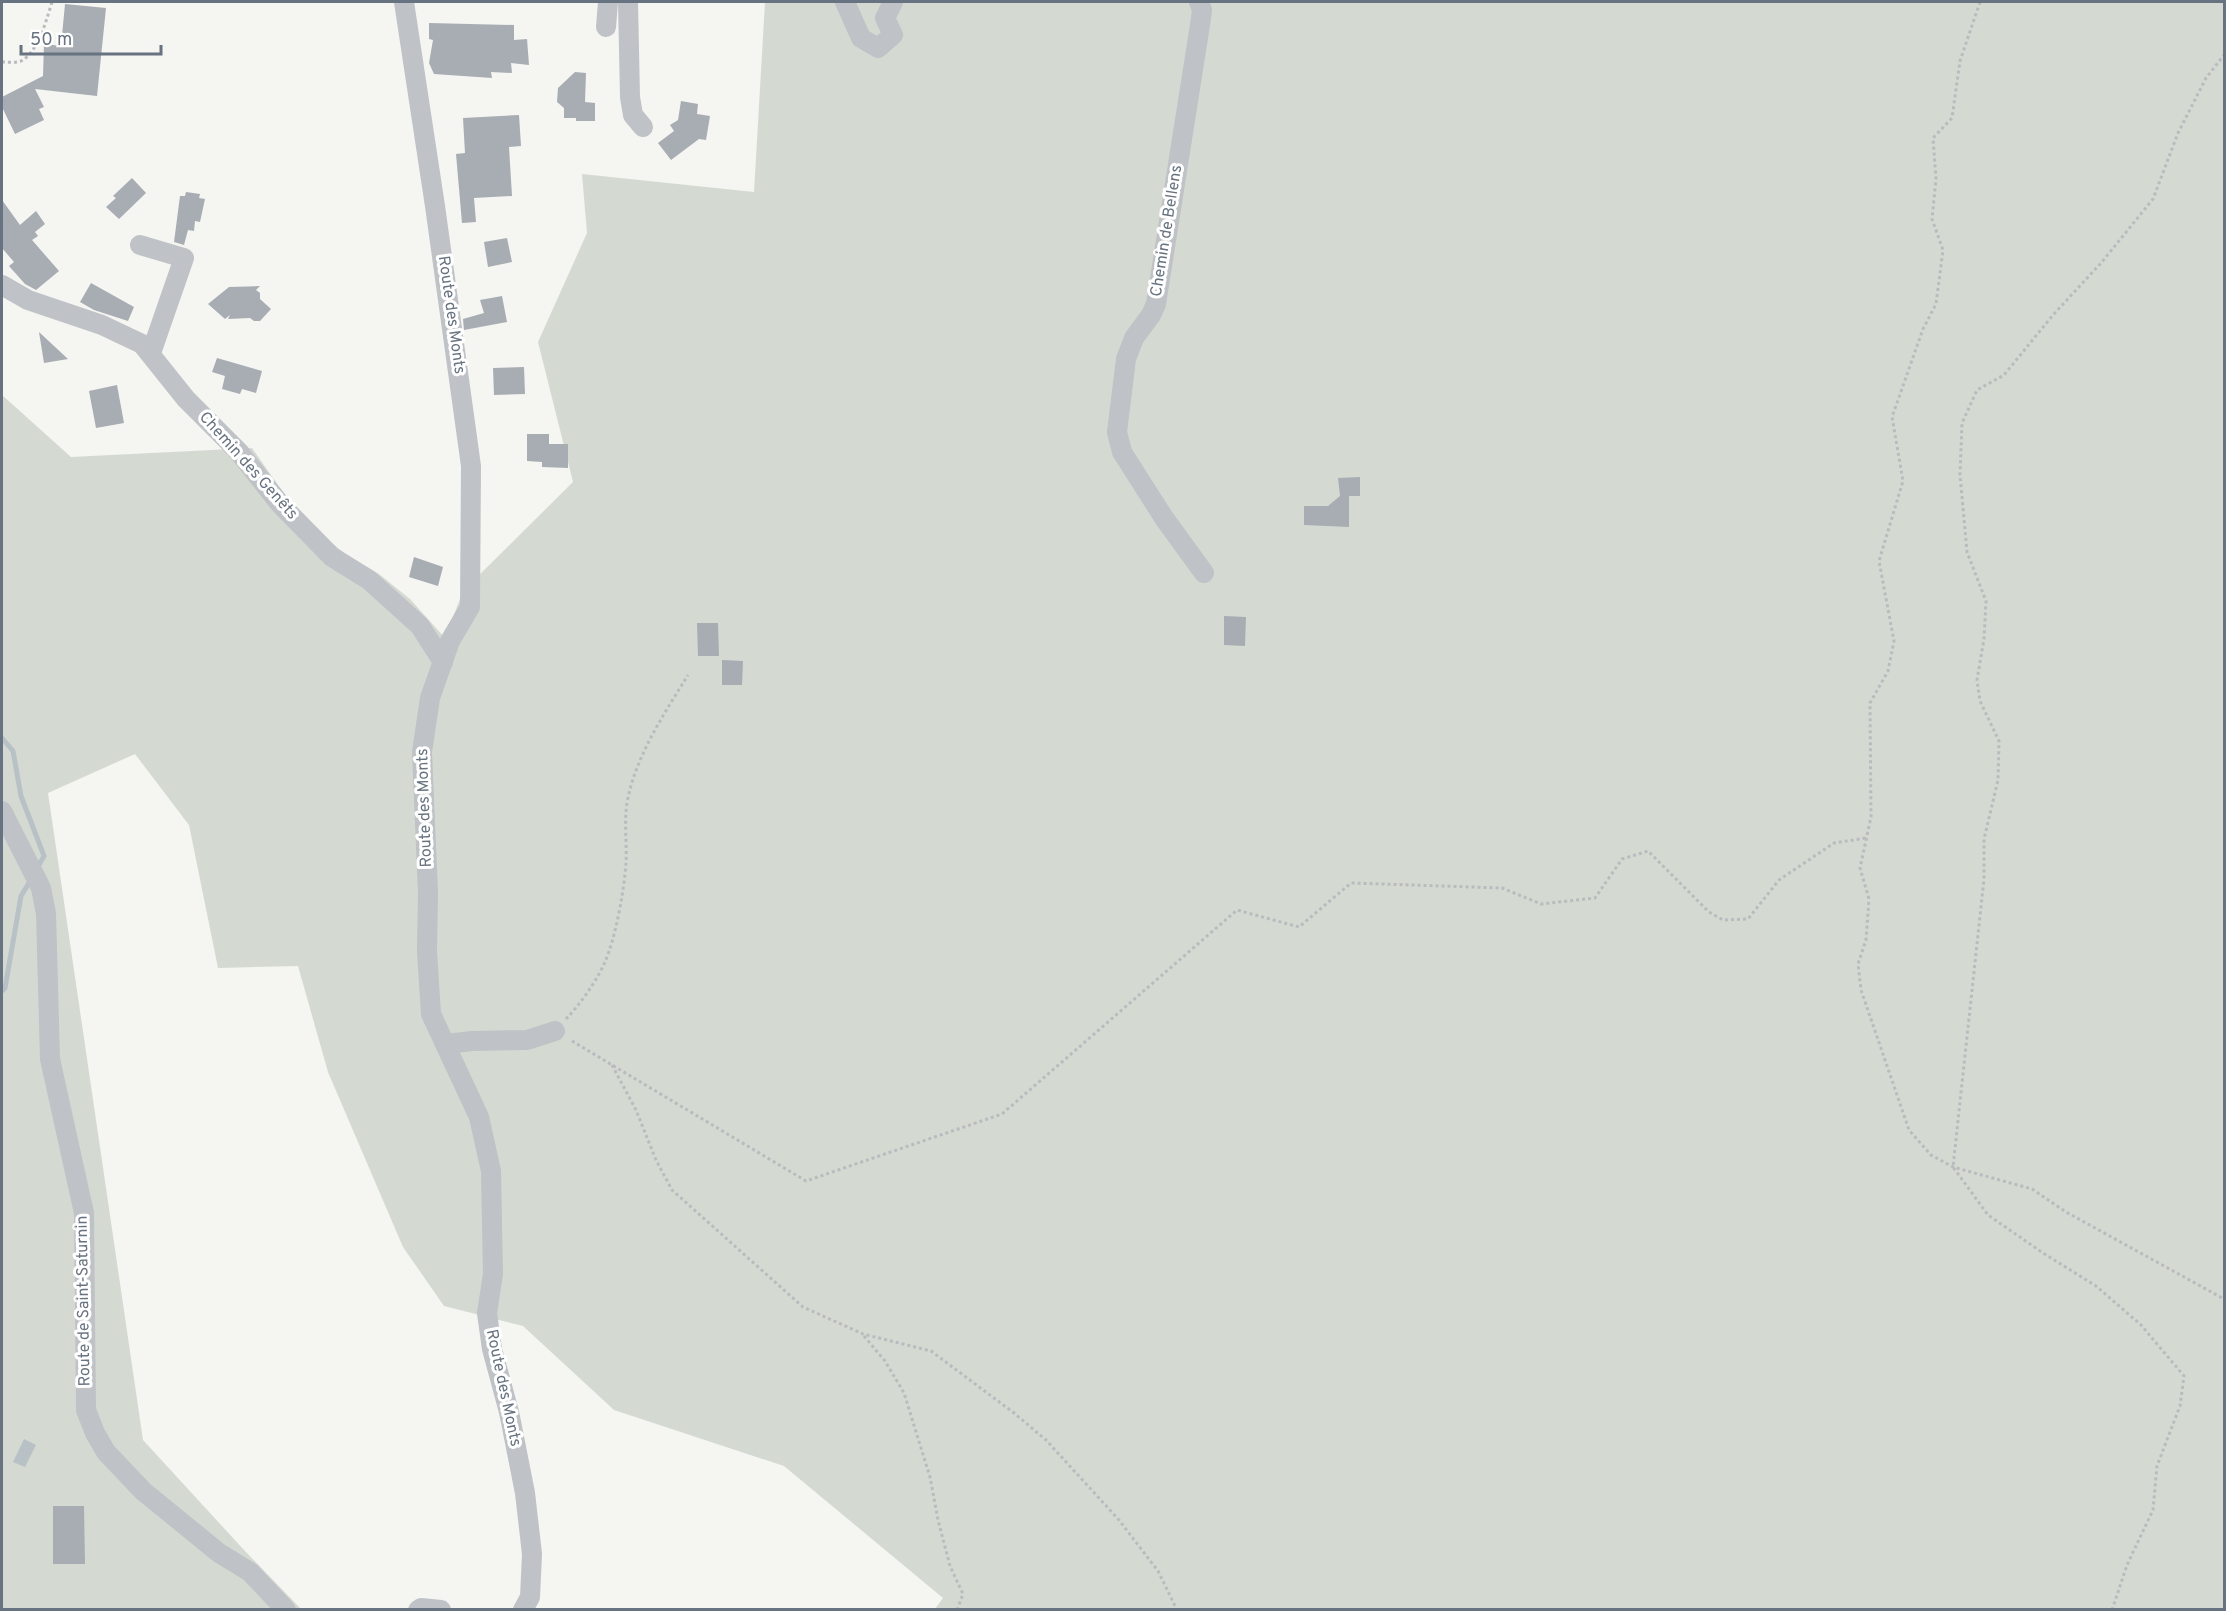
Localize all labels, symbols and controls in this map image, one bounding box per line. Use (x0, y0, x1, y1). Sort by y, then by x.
scale bar (21, 18, 160, 56)
text: 50 m (30, 29, 72, 52)
street label: Chemin de Bellens (1147, 164, 1187, 298)
street label: Route des Monts (433, 255, 469, 375)
street label: Chemin des Genêts (194, 408, 302, 524)
street label: Route des Monts (413, 748, 437, 868)
street label: Route de Saint-Saturnin (73, 1215, 95, 1387)
street label: Route des Monts (481, 1328, 525, 1448)

